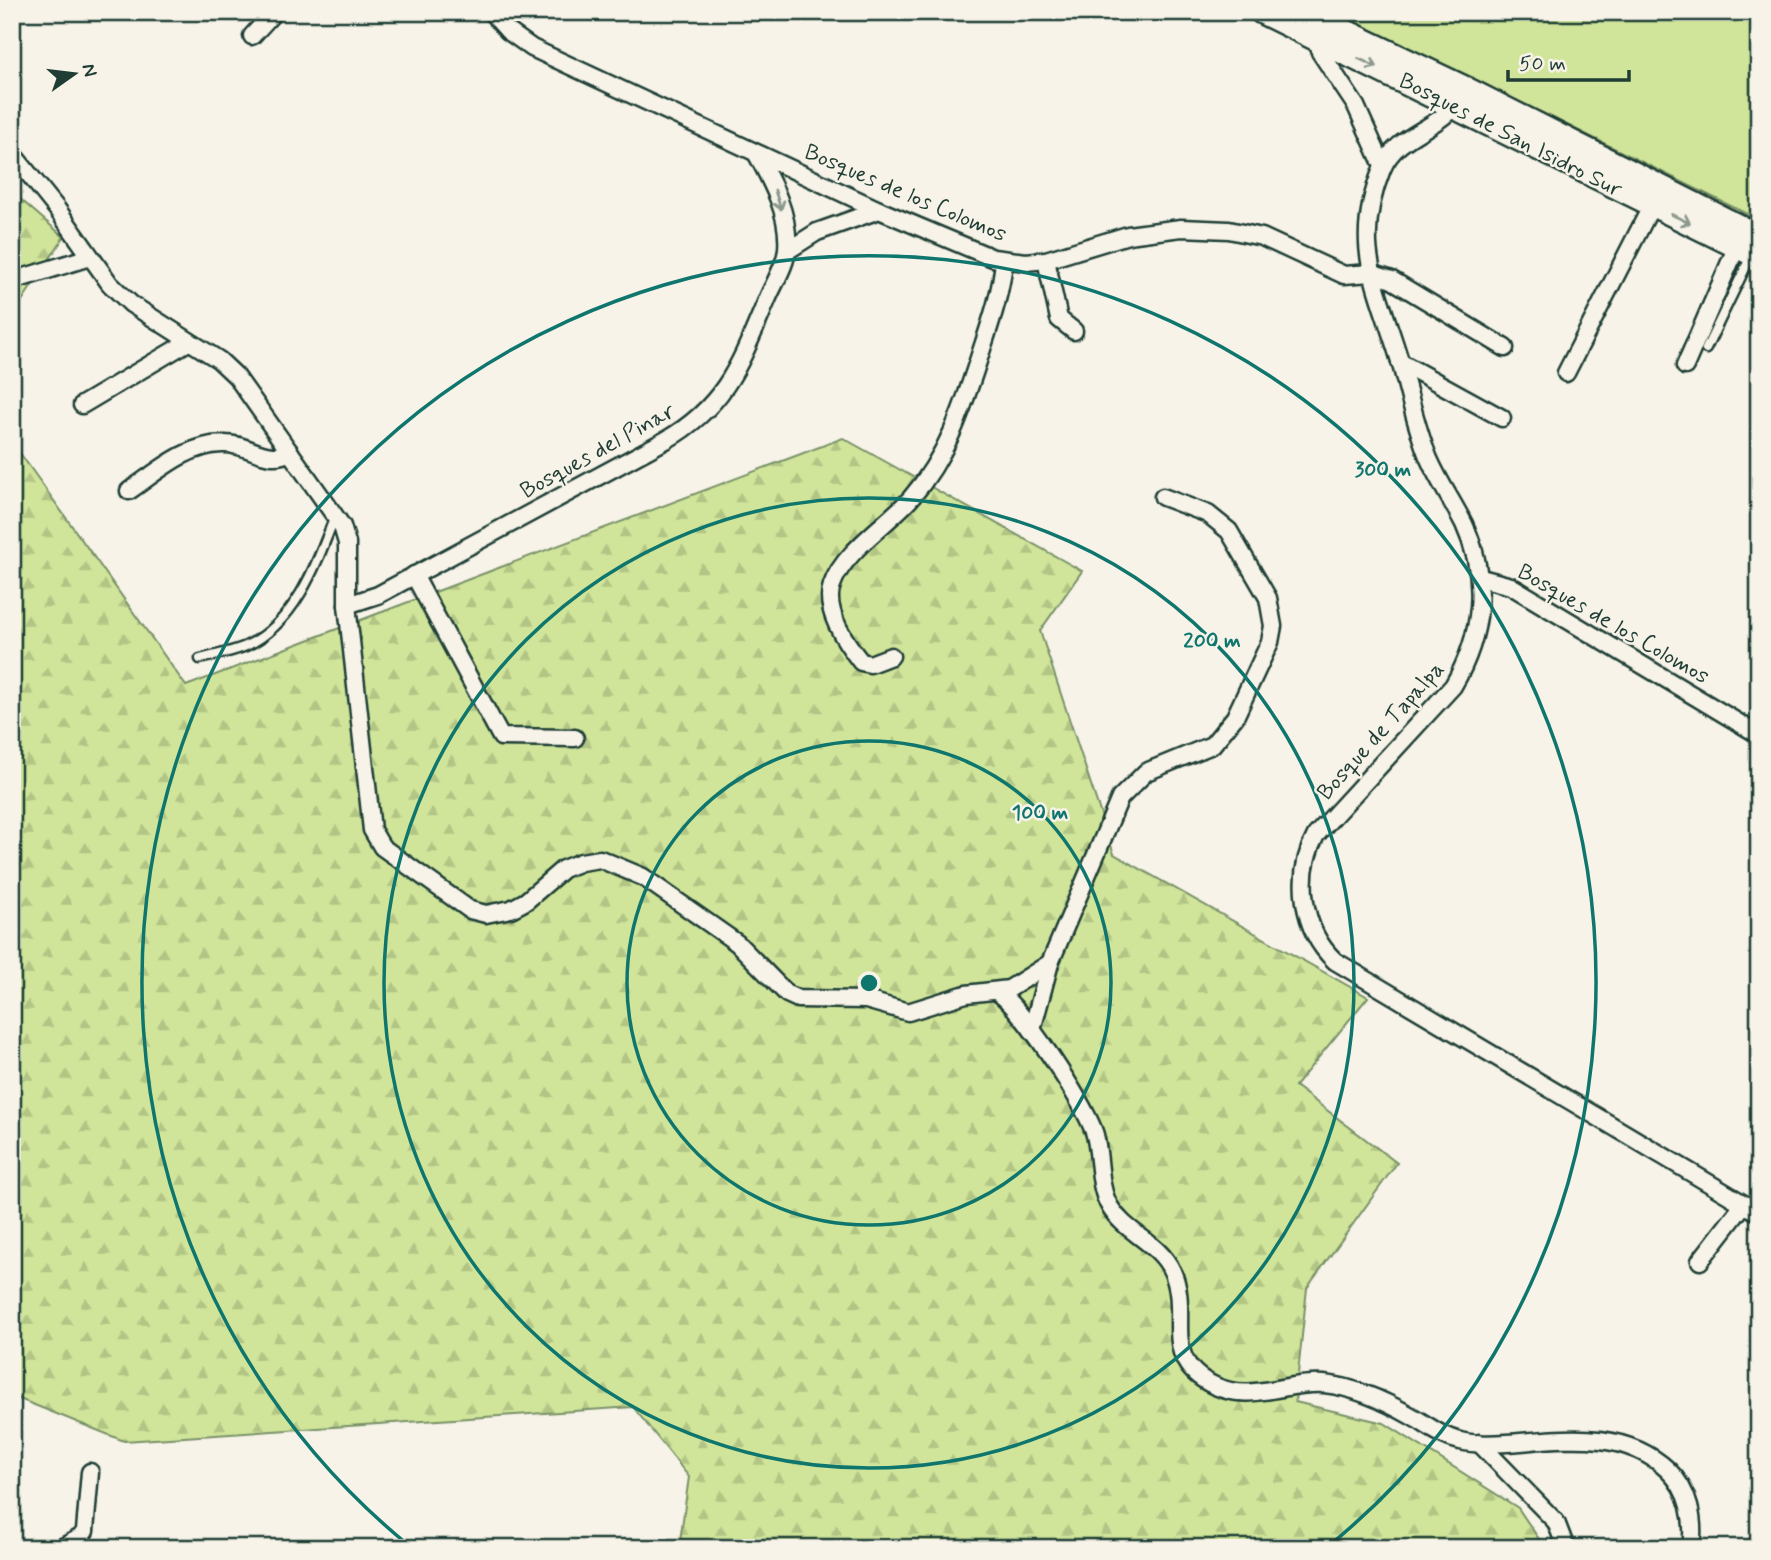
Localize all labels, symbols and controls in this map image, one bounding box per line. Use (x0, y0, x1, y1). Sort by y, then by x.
north arrow (38, 38, 108, 108)
scale bar (1508, 38, 1629, 82)
text: 50 m (1519, 50, 1566, 78)
one-way arrow (1357, 56, 1378, 70)
text: N (75, 61, 103, 79)
street label: Bosques de San Isidro Sur (1393, 66, 1627, 205)
street label: Bosques de los Colomos (799, 138, 1011, 250)
one-way arrow (772, 189, 785, 211)
one-way arrow (1670, 213, 1691, 226)
street label: Bosques del Pinar (515, 397, 681, 507)
text: 300 m (1355, 456, 1412, 484)
street label: Bosques de los Colomos (1512, 557, 1714, 692)
text: 200 m (1183, 627, 1241, 655)
street label: Bosque de Tapalpa (1311, 655, 1452, 807)
text: 100 m (1012, 799, 1068, 827)
centre of rings (857, 971, 881, 995)

